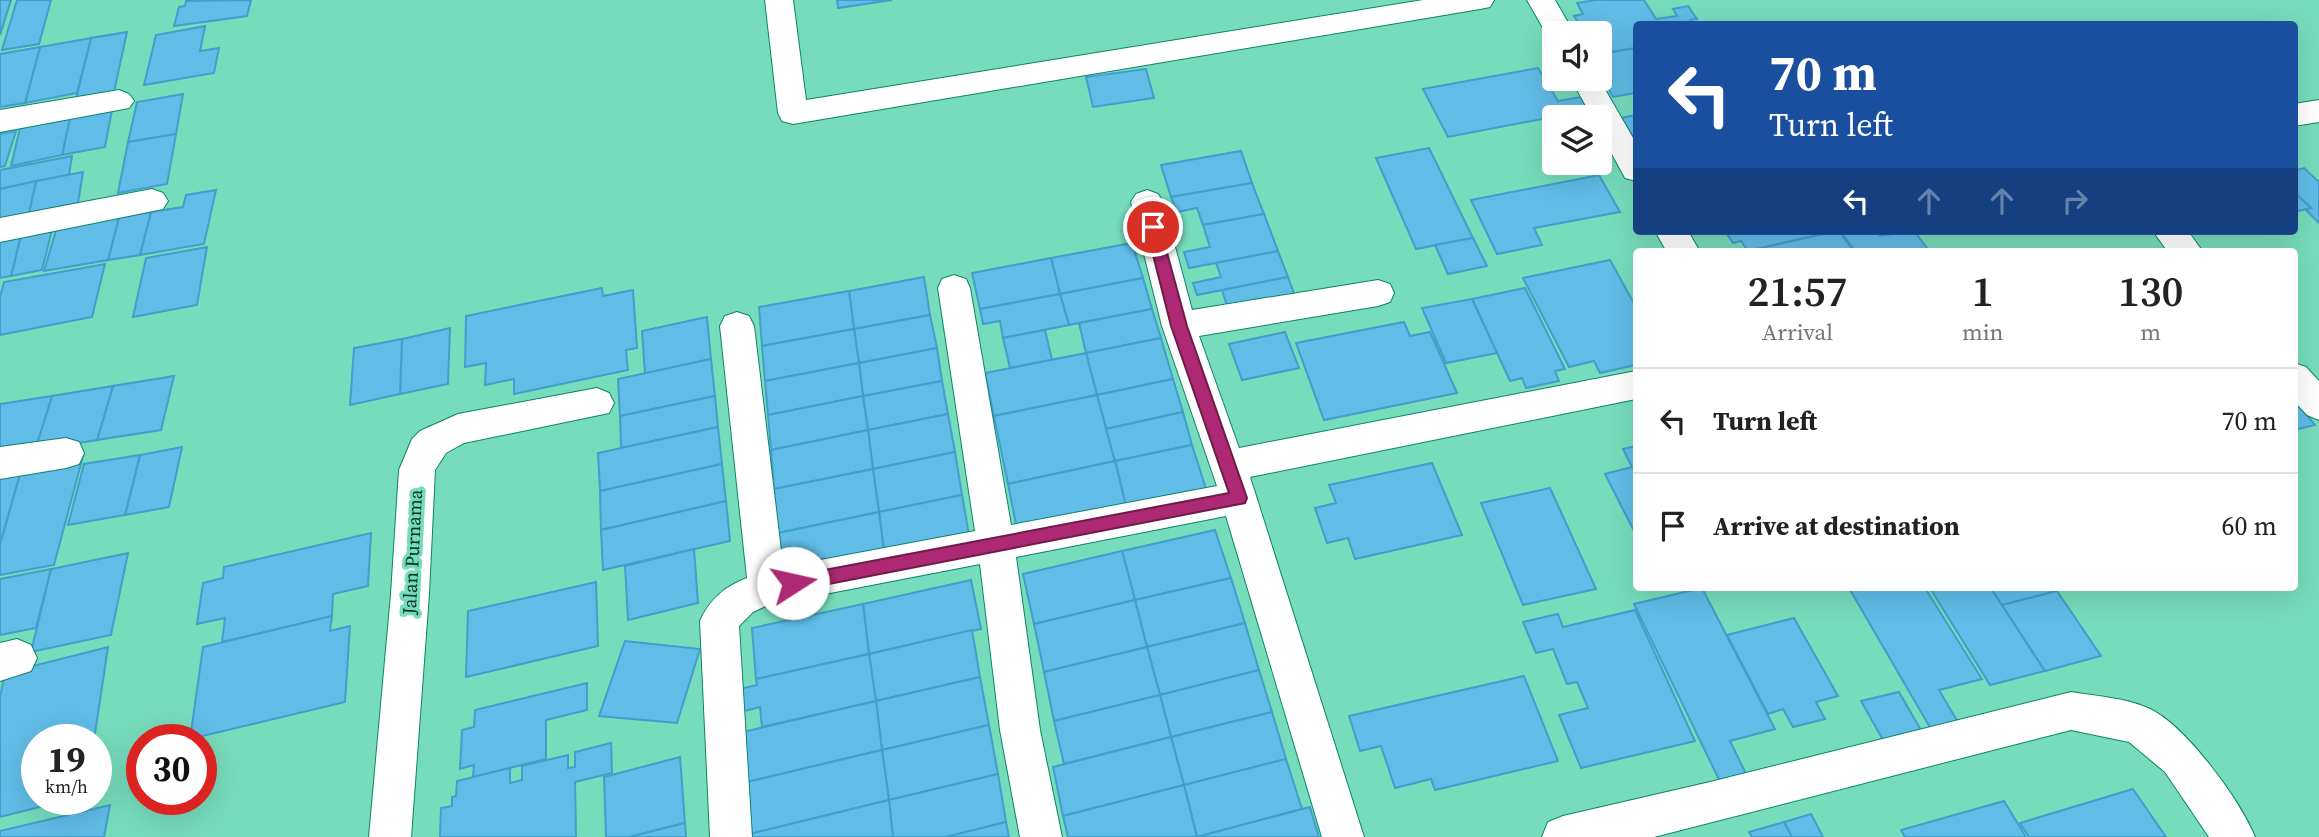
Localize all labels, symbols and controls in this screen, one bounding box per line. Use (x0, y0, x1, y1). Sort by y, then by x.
map controls (1542, 21, 1612, 175)
button: sound (1542, 21, 1612, 91)
text: 70 m (1769, 39, 1877, 106)
icon: left (1654, 49, 1745, 140)
text: Turn left (1769, 103, 1893, 147)
button: layers (1542, 105, 1612, 175)
icon: left (1837, 182, 1875, 220)
icon: ahead (1910, 182, 1948, 220)
icon: ahead (1983, 182, 2021, 220)
icon: right (2056, 182, 2094, 220)
pin (1123, 197, 1183, 257)
icon: arrive (1134, 208, 1172, 246)
text: 21:57 (1747, 262, 1847, 320)
text: 1 (1972, 262, 1994, 320)
text: 130 (2118, 262, 2183, 320)
text: Arrival (1762, 316, 1833, 348)
text: min (1962, 316, 2003, 348)
text: m (2140, 316, 2161, 348)
icon: left (1654, 402, 1692, 440)
text: Turn left (1713, 403, 1817, 439)
text: 70 m (2222, 403, 2277, 439)
street label: Jalan Purnama (396, 488, 428, 616)
icon: arrive (1654, 507, 1692, 545)
text: Arrive at destination (1713, 508, 1960, 544)
text: 60 m (2222, 508, 2277, 544)
position arrow (756, 546, 830, 620)
speed limit sign: 30 (126, 724, 217, 815)
text: 19 (48, 736, 85, 784)
text: km/h (45, 774, 88, 799)

